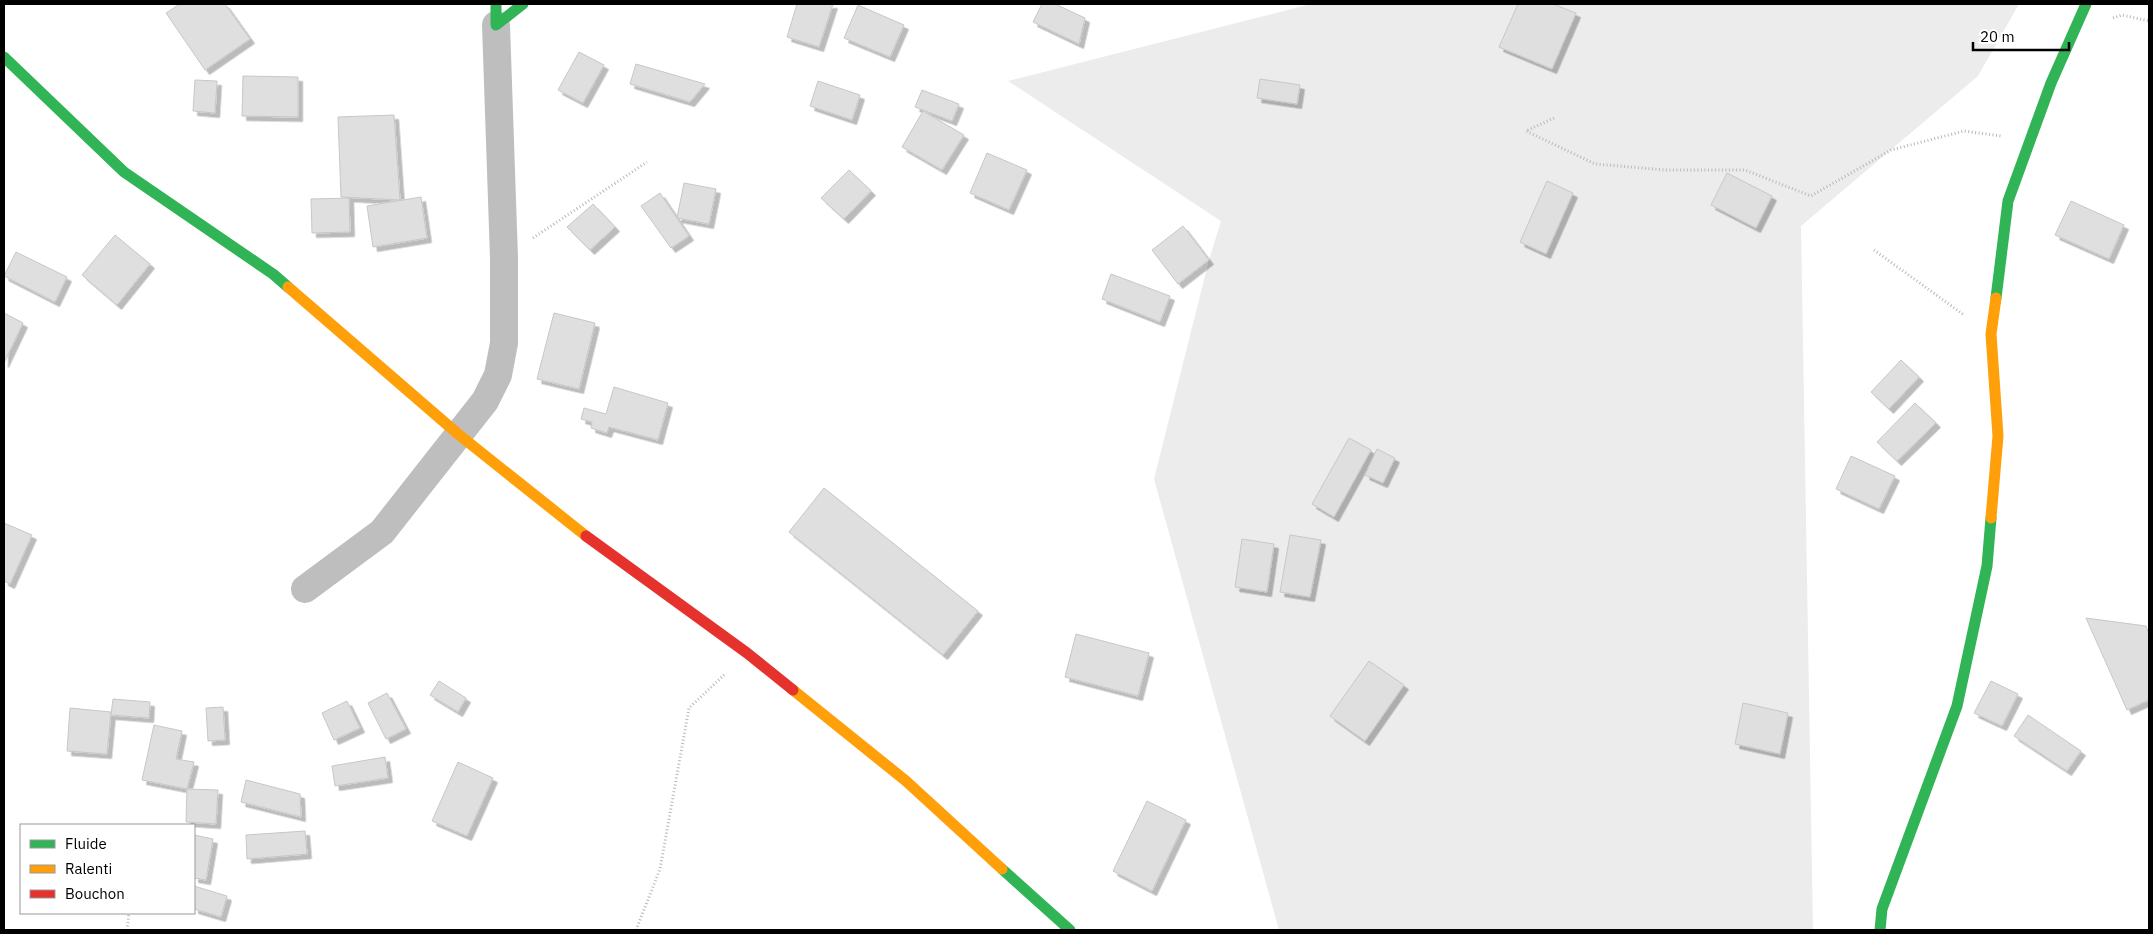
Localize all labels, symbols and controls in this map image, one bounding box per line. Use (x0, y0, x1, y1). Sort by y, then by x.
scale bar (1973, 20, 2069, 52)
text: 20 m (1980, 27, 2015, 46)
legend (20, 824, 195, 914)
text: Fluide (65, 834, 107, 853)
text: Ralenti (65, 859, 112, 878)
text: Bouchon (65, 884, 125, 903)

